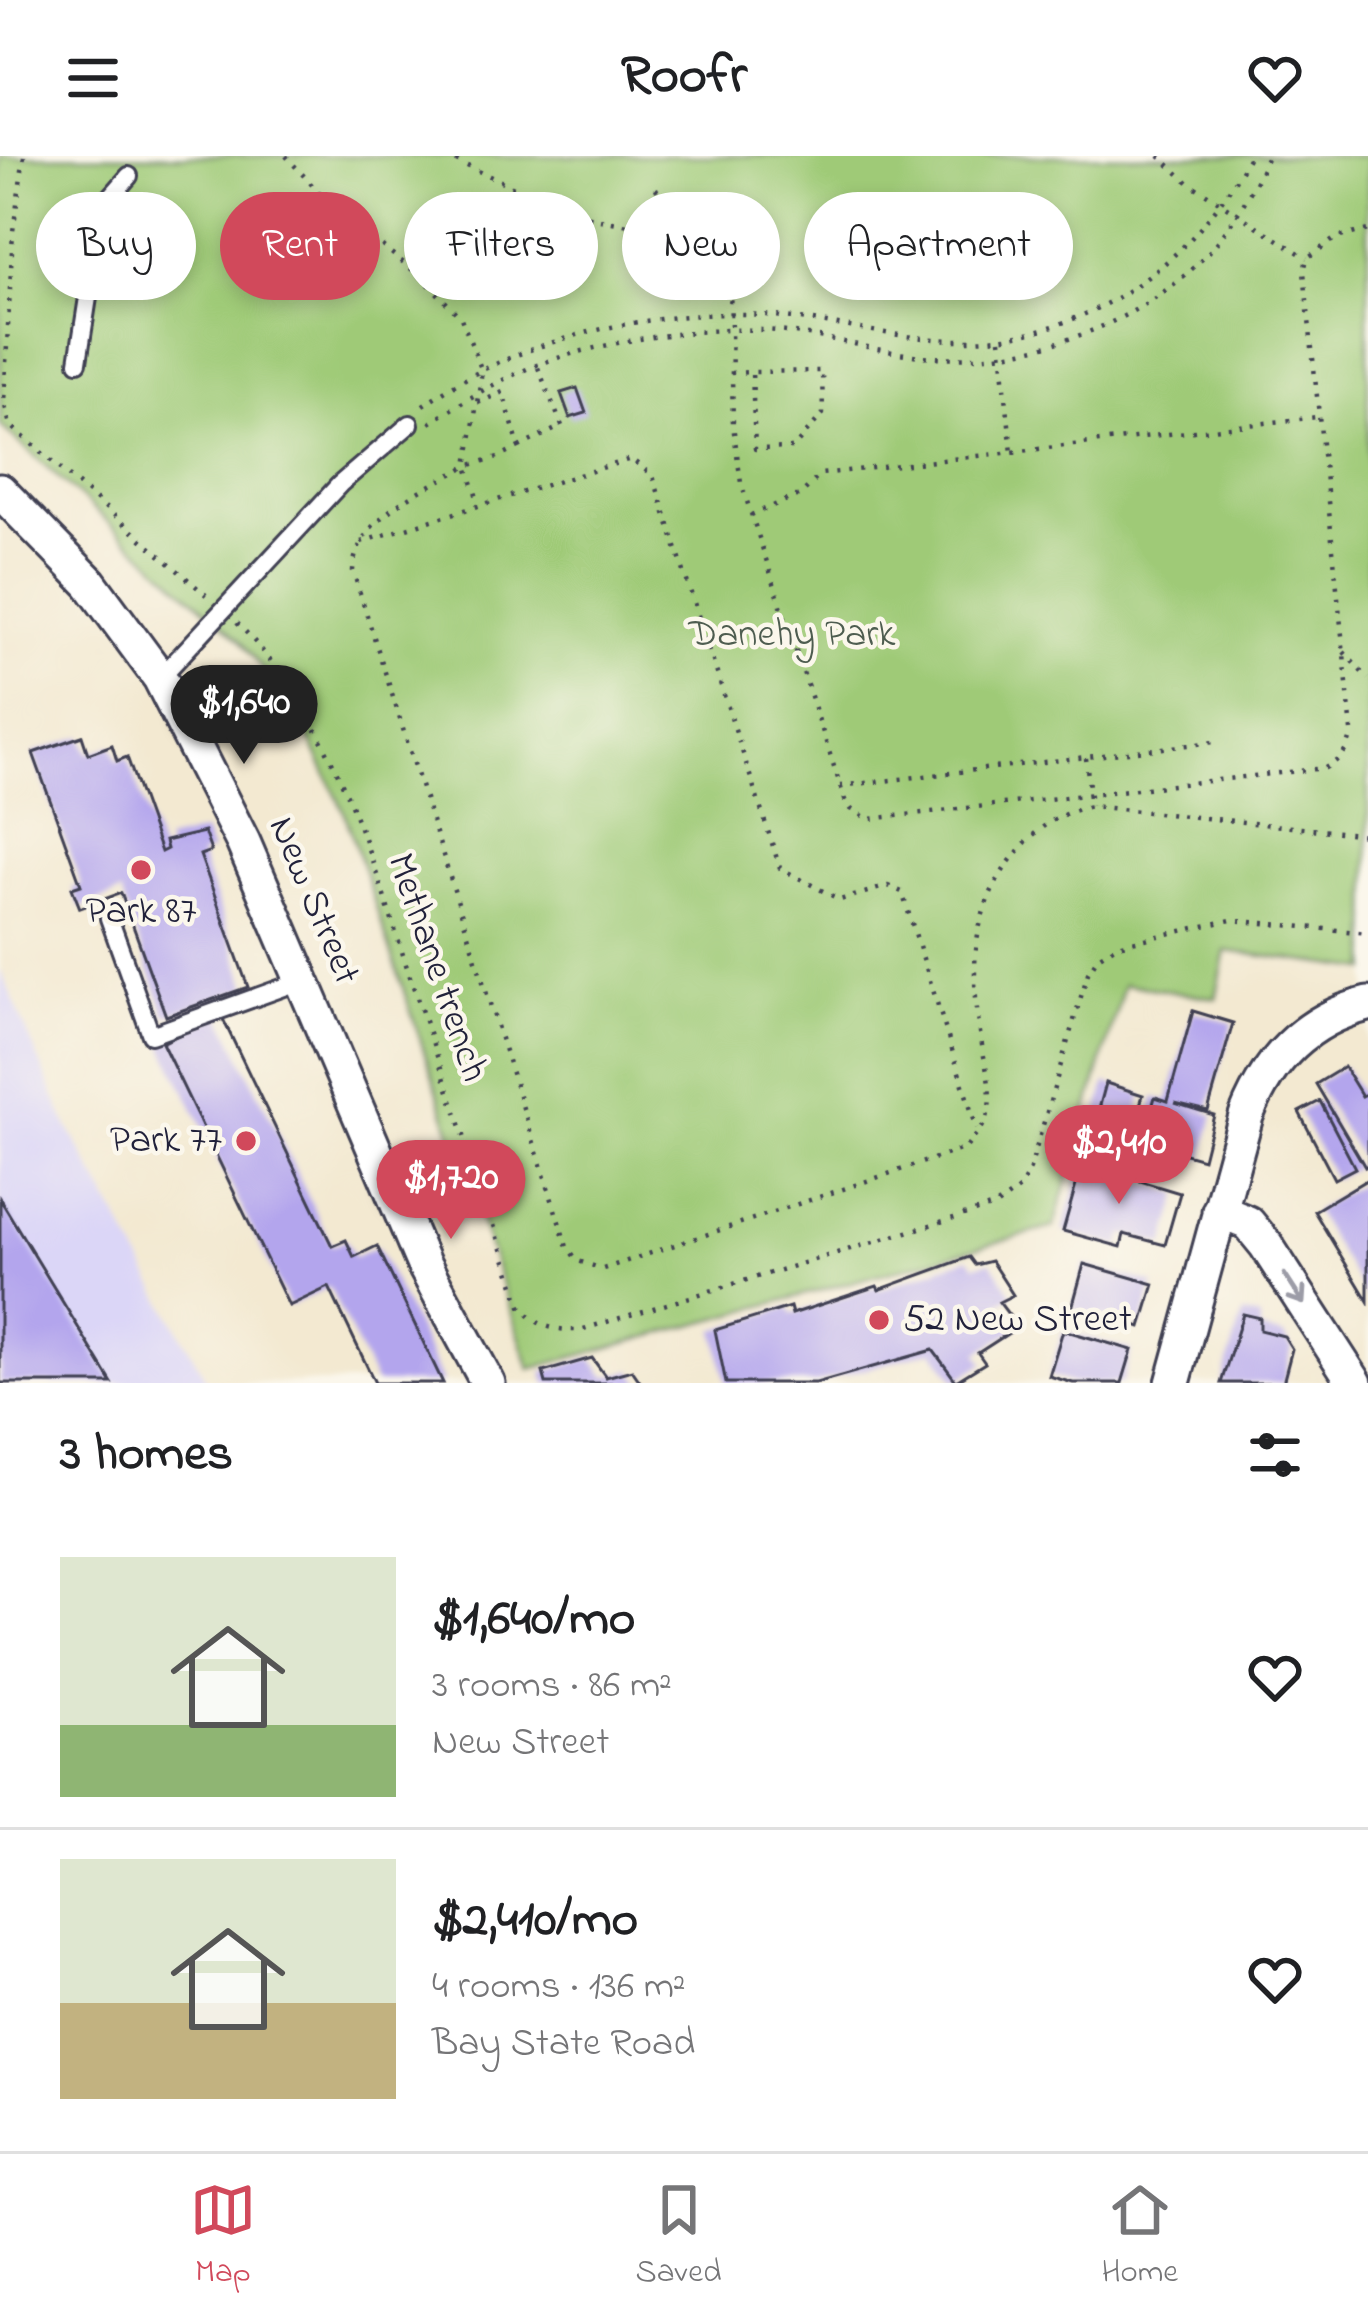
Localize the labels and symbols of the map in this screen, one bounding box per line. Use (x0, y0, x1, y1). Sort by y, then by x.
park label: Danehy Park (688, 607, 896, 664)
pin: $1,640 (146, 665, 342, 767)
street label: New Street (252, 808, 374, 994)
street label: Methane trench (370, 846, 502, 1090)
marker: Park 87 (128, 857, 154, 883)
place label: Park 87 (86, 884, 196, 941)
pin: $2,410 (1021, 1105, 1217, 1207)
place label: Park 77 (110, 1113, 222, 1170)
marker: Park 77 (233, 1128, 259, 1154)
pin: $1,720 (353, 1140, 549, 1242)
one-way arrow (1282, 1271, 1307, 1305)
place label: 52 New Street (903, 1292, 1132, 1349)
marker: 52 New Street (866, 1307, 892, 1333)

